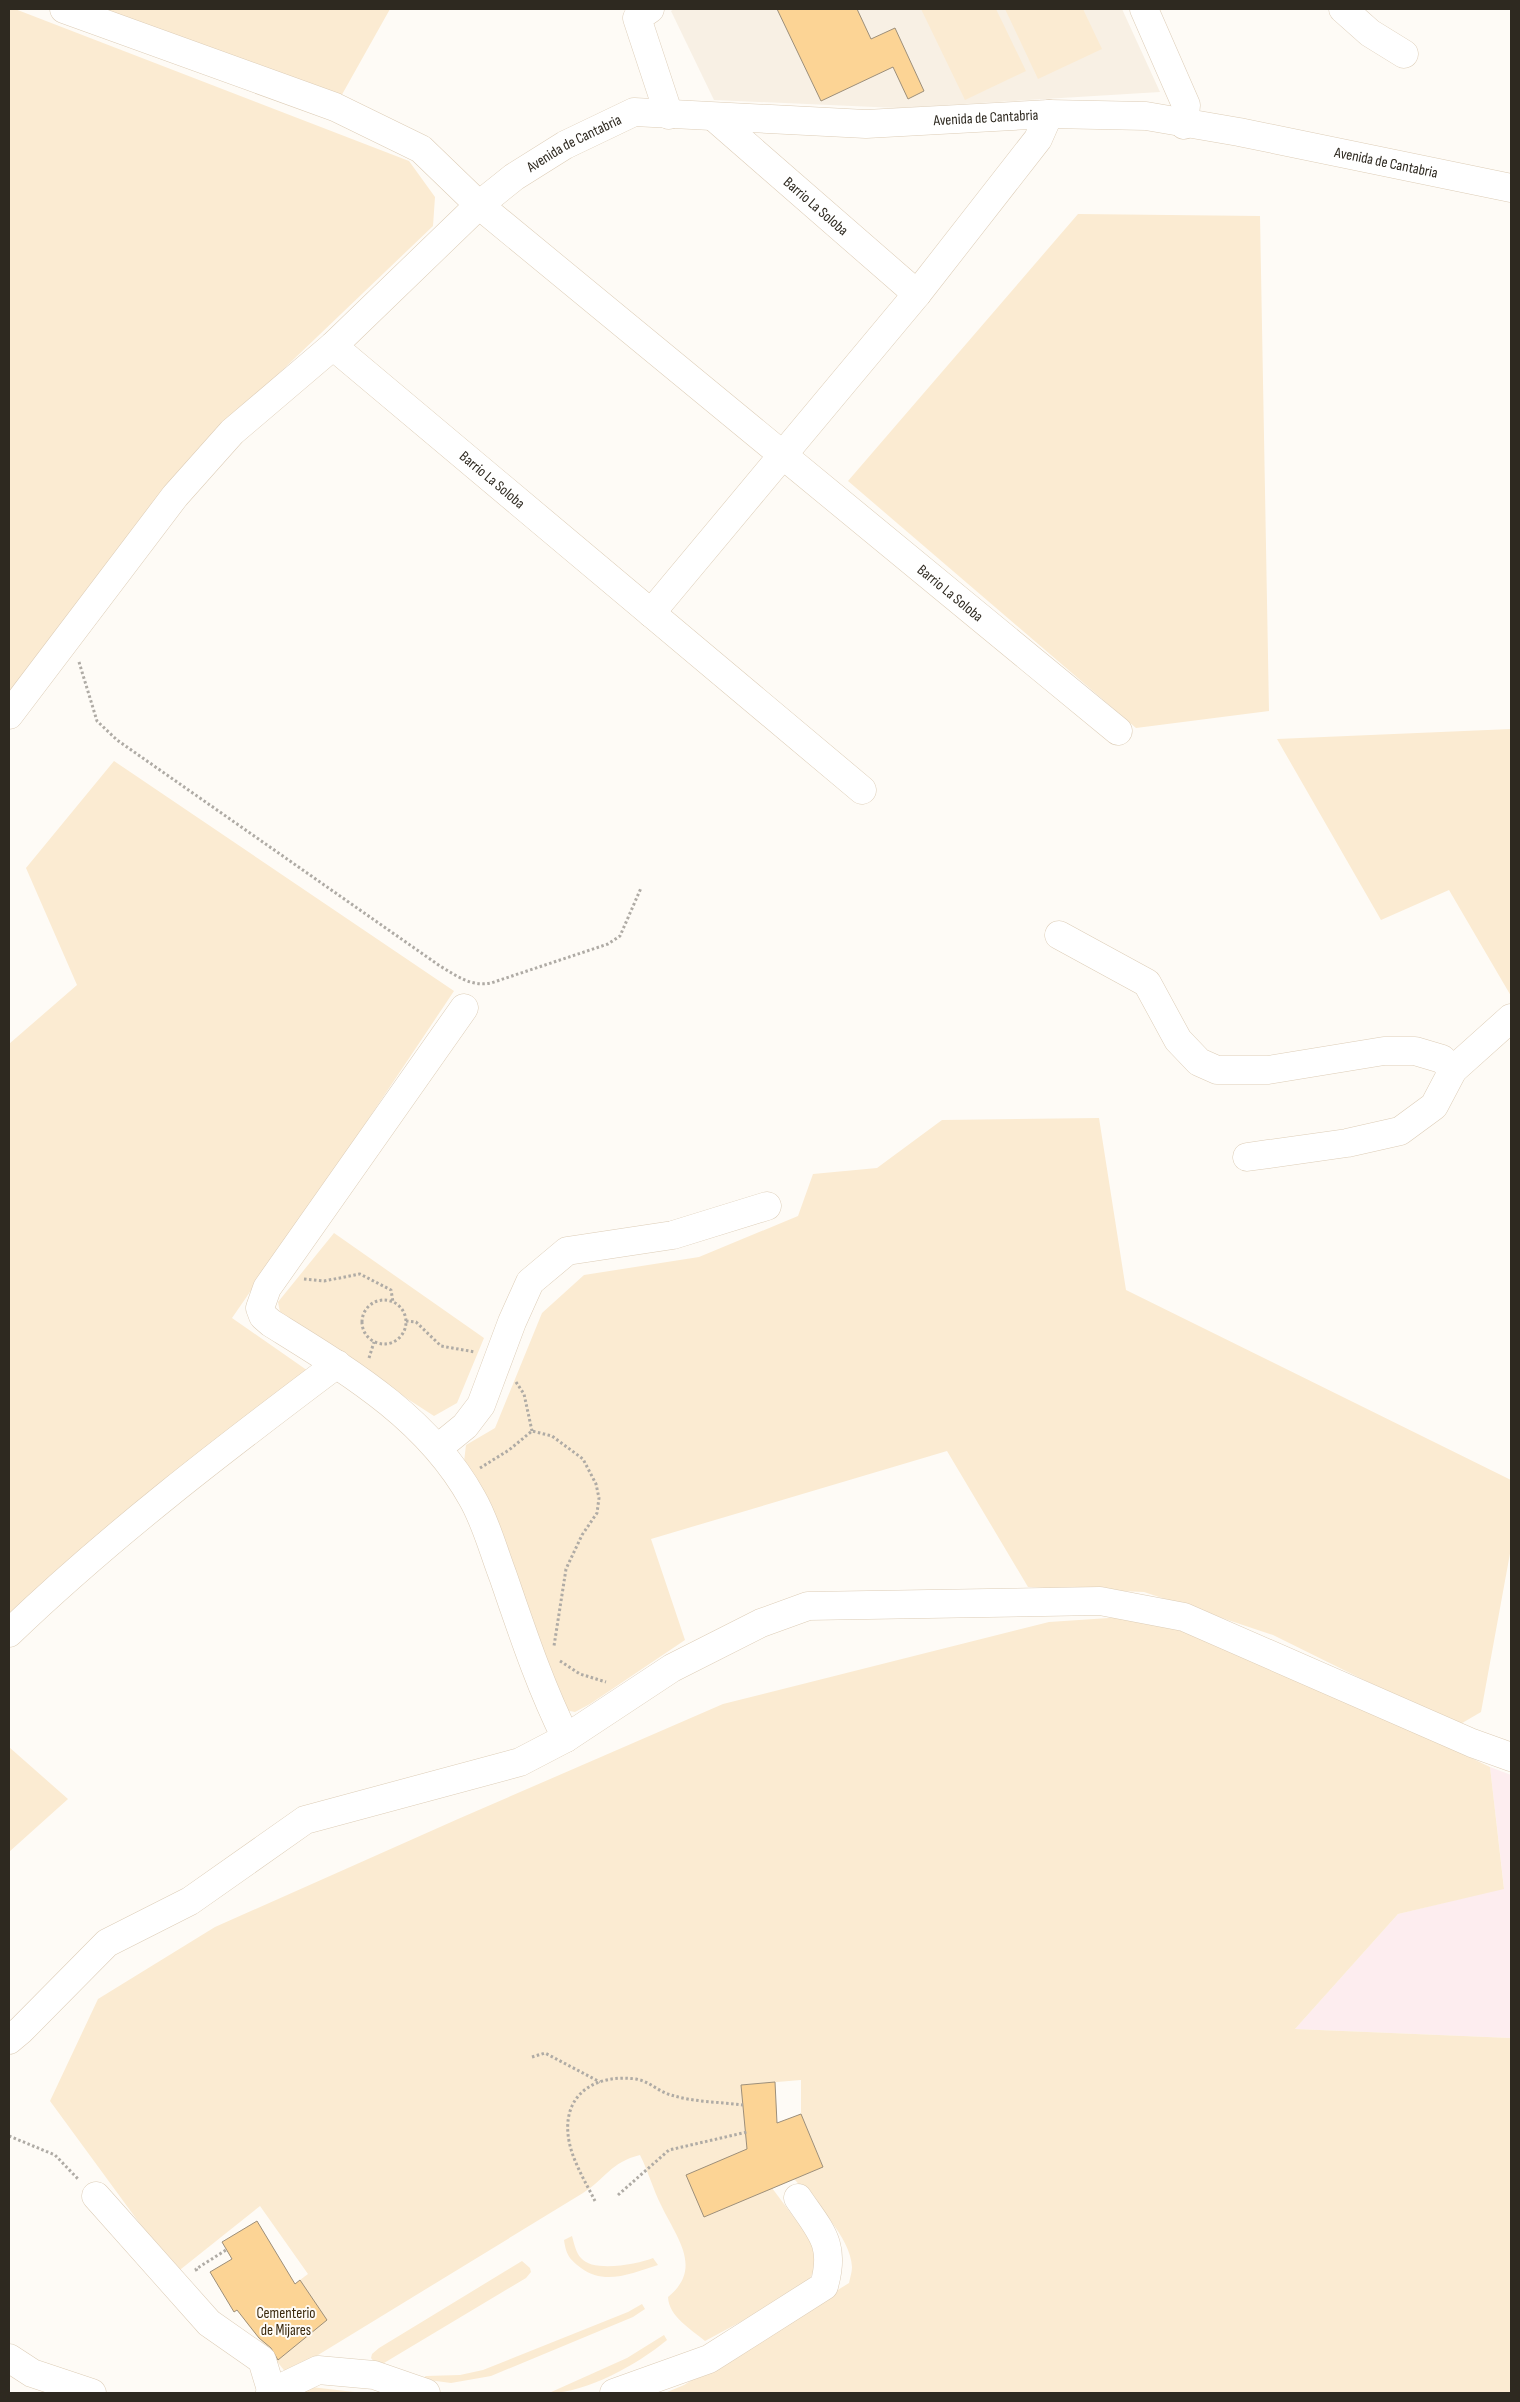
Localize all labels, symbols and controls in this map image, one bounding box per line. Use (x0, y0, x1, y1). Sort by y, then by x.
street label: Avenida de Cantabria (932, 106, 1039, 130)
street label: Avenida de Cantabria (522, 110, 625, 177)
street label: Avenida de Cantabria (1332, 143, 1440, 183)
street label: Barrio La Soloba (779, 173, 852, 240)
street label: Barrio La Soloba (455, 447, 529, 513)
street label: Barrio La Soloba (913, 561, 987, 626)
park label: Cementerio de Mijares (256, 2304, 316, 2340)

